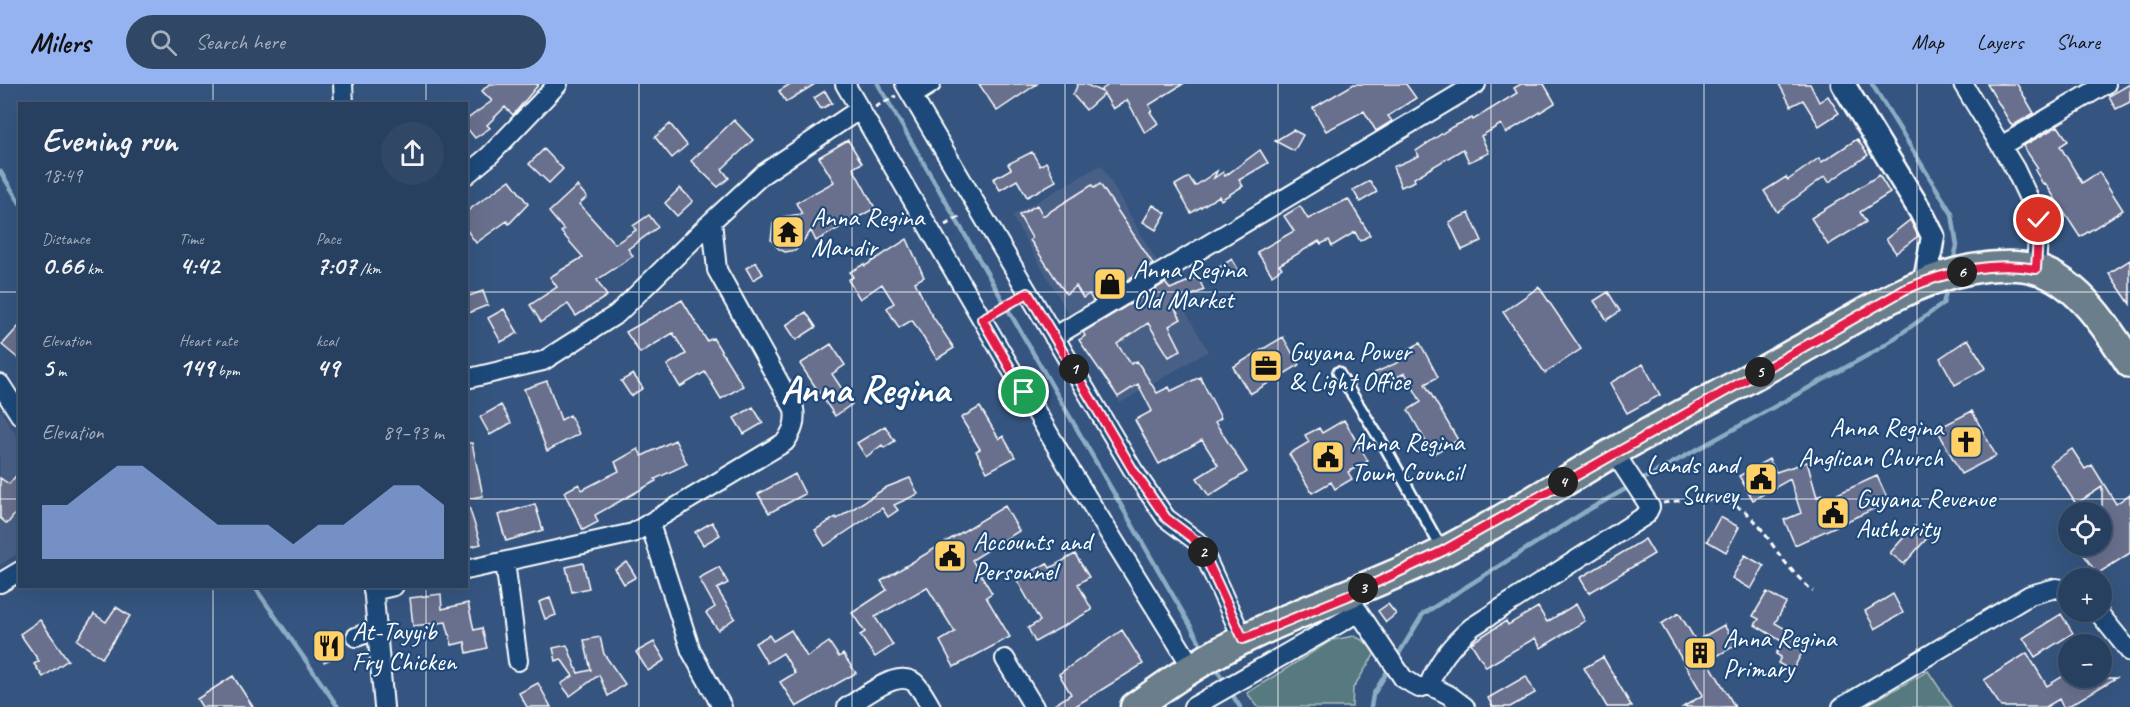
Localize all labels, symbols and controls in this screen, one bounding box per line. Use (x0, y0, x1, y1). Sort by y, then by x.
search box (126, 15, 546, 69)
text: Milers (30, 25, 90, 60)
icon: search (147, 26, 180, 59)
text: Search here (195, 28, 285, 56)
text: Map (1911, 29, 1944, 55)
text: Layers (1977, 29, 2023, 55)
text: Share (2056, 29, 2100, 55)
text: Evening run (42, 119, 177, 161)
button: share (381, 122, 444, 185)
text: 18:49 (42, 163, 82, 188)
pin (2013, 194, 2064, 245)
place label: Anna Regina Mandir (811, 201, 926, 264)
icon: check (2022, 203, 2055, 236)
temple icon: Anna Regina Mandir (770, 214, 806, 250)
text: Distance (42, 229, 90, 249)
text: Time (179, 229, 203, 249)
text: Pace (316, 229, 341, 249)
text: 0.66 (42, 249, 83, 282)
text: 4:42 (179, 249, 219, 282)
text: 7:07 (316, 249, 356, 282)
place label: Anna Regina Old Market (1133, 253, 1248, 316)
pin: 6 (1947, 257, 1977, 287)
text: km (83, 259, 103, 279)
text: /km (356, 259, 381, 279)
text: 6 (1958, 262, 1966, 282)
shop icon: Anna Regina Old Market (1092, 266, 1128, 302)
text: Elevation (42, 331, 91, 351)
text: Heart rate (179, 331, 237, 351)
text: kcal (316, 331, 337, 351)
place label: Guyana Power & Light Office (1289, 335, 1414, 398)
office icon: Guyana Power & Light Office (1248, 348, 1284, 384)
text: 5 (42, 351, 53, 384)
text: 149 (179, 351, 214, 384)
text: 49 (316, 351, 339, 384)
pin: 1 (1059, 354, 1089, 384)
pin: 5 (1745, 357, 1775, 387)
text: 1 (1070, 359, 1078, 379)
text: m (53, 361, 66, 381)
text: bpm (214, 361, 240, 381)
text: 5 (1757, 362, 1763, 382)
district label: Anna Regina (781, 366, 952, 413)
pin (998, 366, 1049, 417)
icon: arrive (1007, 375, 1040, 408)
place label: Anna Regina Anglican Church (1798, 411, 1945, 474)
text: Elevation (42, 420, 104, 445)
text: 89–93 m (383, 420, 444, 445)
church icon: Anna Regina Anglican Church (1948, 424, 1984, 460)
place label: Anna Regina Town Council (1351, 426, 1467, 489)
public building icon: Anna Regina Town Council (1310, 439, 1346, 475)
place label: Lands and Survey (1646, 448, 1742, 511)
public building icon: Lands and Survey (1743, 461, 1779, 497)
pin: 4 (1548, 467, 1578, 497)
text: 4 (1559, 472, 1567, 492)
place label: Guyana Revenue Authority (1856, 482, 1998, 545)
public building icon: Guyana Revenue Authority (1815, 495, 1851, 531)
map controls (2058, 502, 2112, 688)
button: locate (2058, 502, 2112, 556)
place label: Accounts and Personnel (973, 525, 1095, 588)
pin: 2 (1188, 537, 1218, 567)
public building icon: Accounts and Personnel (932, 538, 968, 574)
text: 2 (1199, 542, 1207, 562)
button: + (2058, 568, 2112, 622)
pin: 3 (1348, 573, 1378, 603)
text: 3 (1359, 578, 1367, 598)
place label: At-Tayyib Fry Chicken (352, 615, 457, 678)
place label: Anna Regina Primary (1723, 622, 1838, 685)
restaurant icon: At-Tayyib Fry Chicken (311, 628, 347, 664)
button: − (2058, 634, 2112, 688)
building icon: Anna Regina Primary (1682, 635, 1718, 671)

